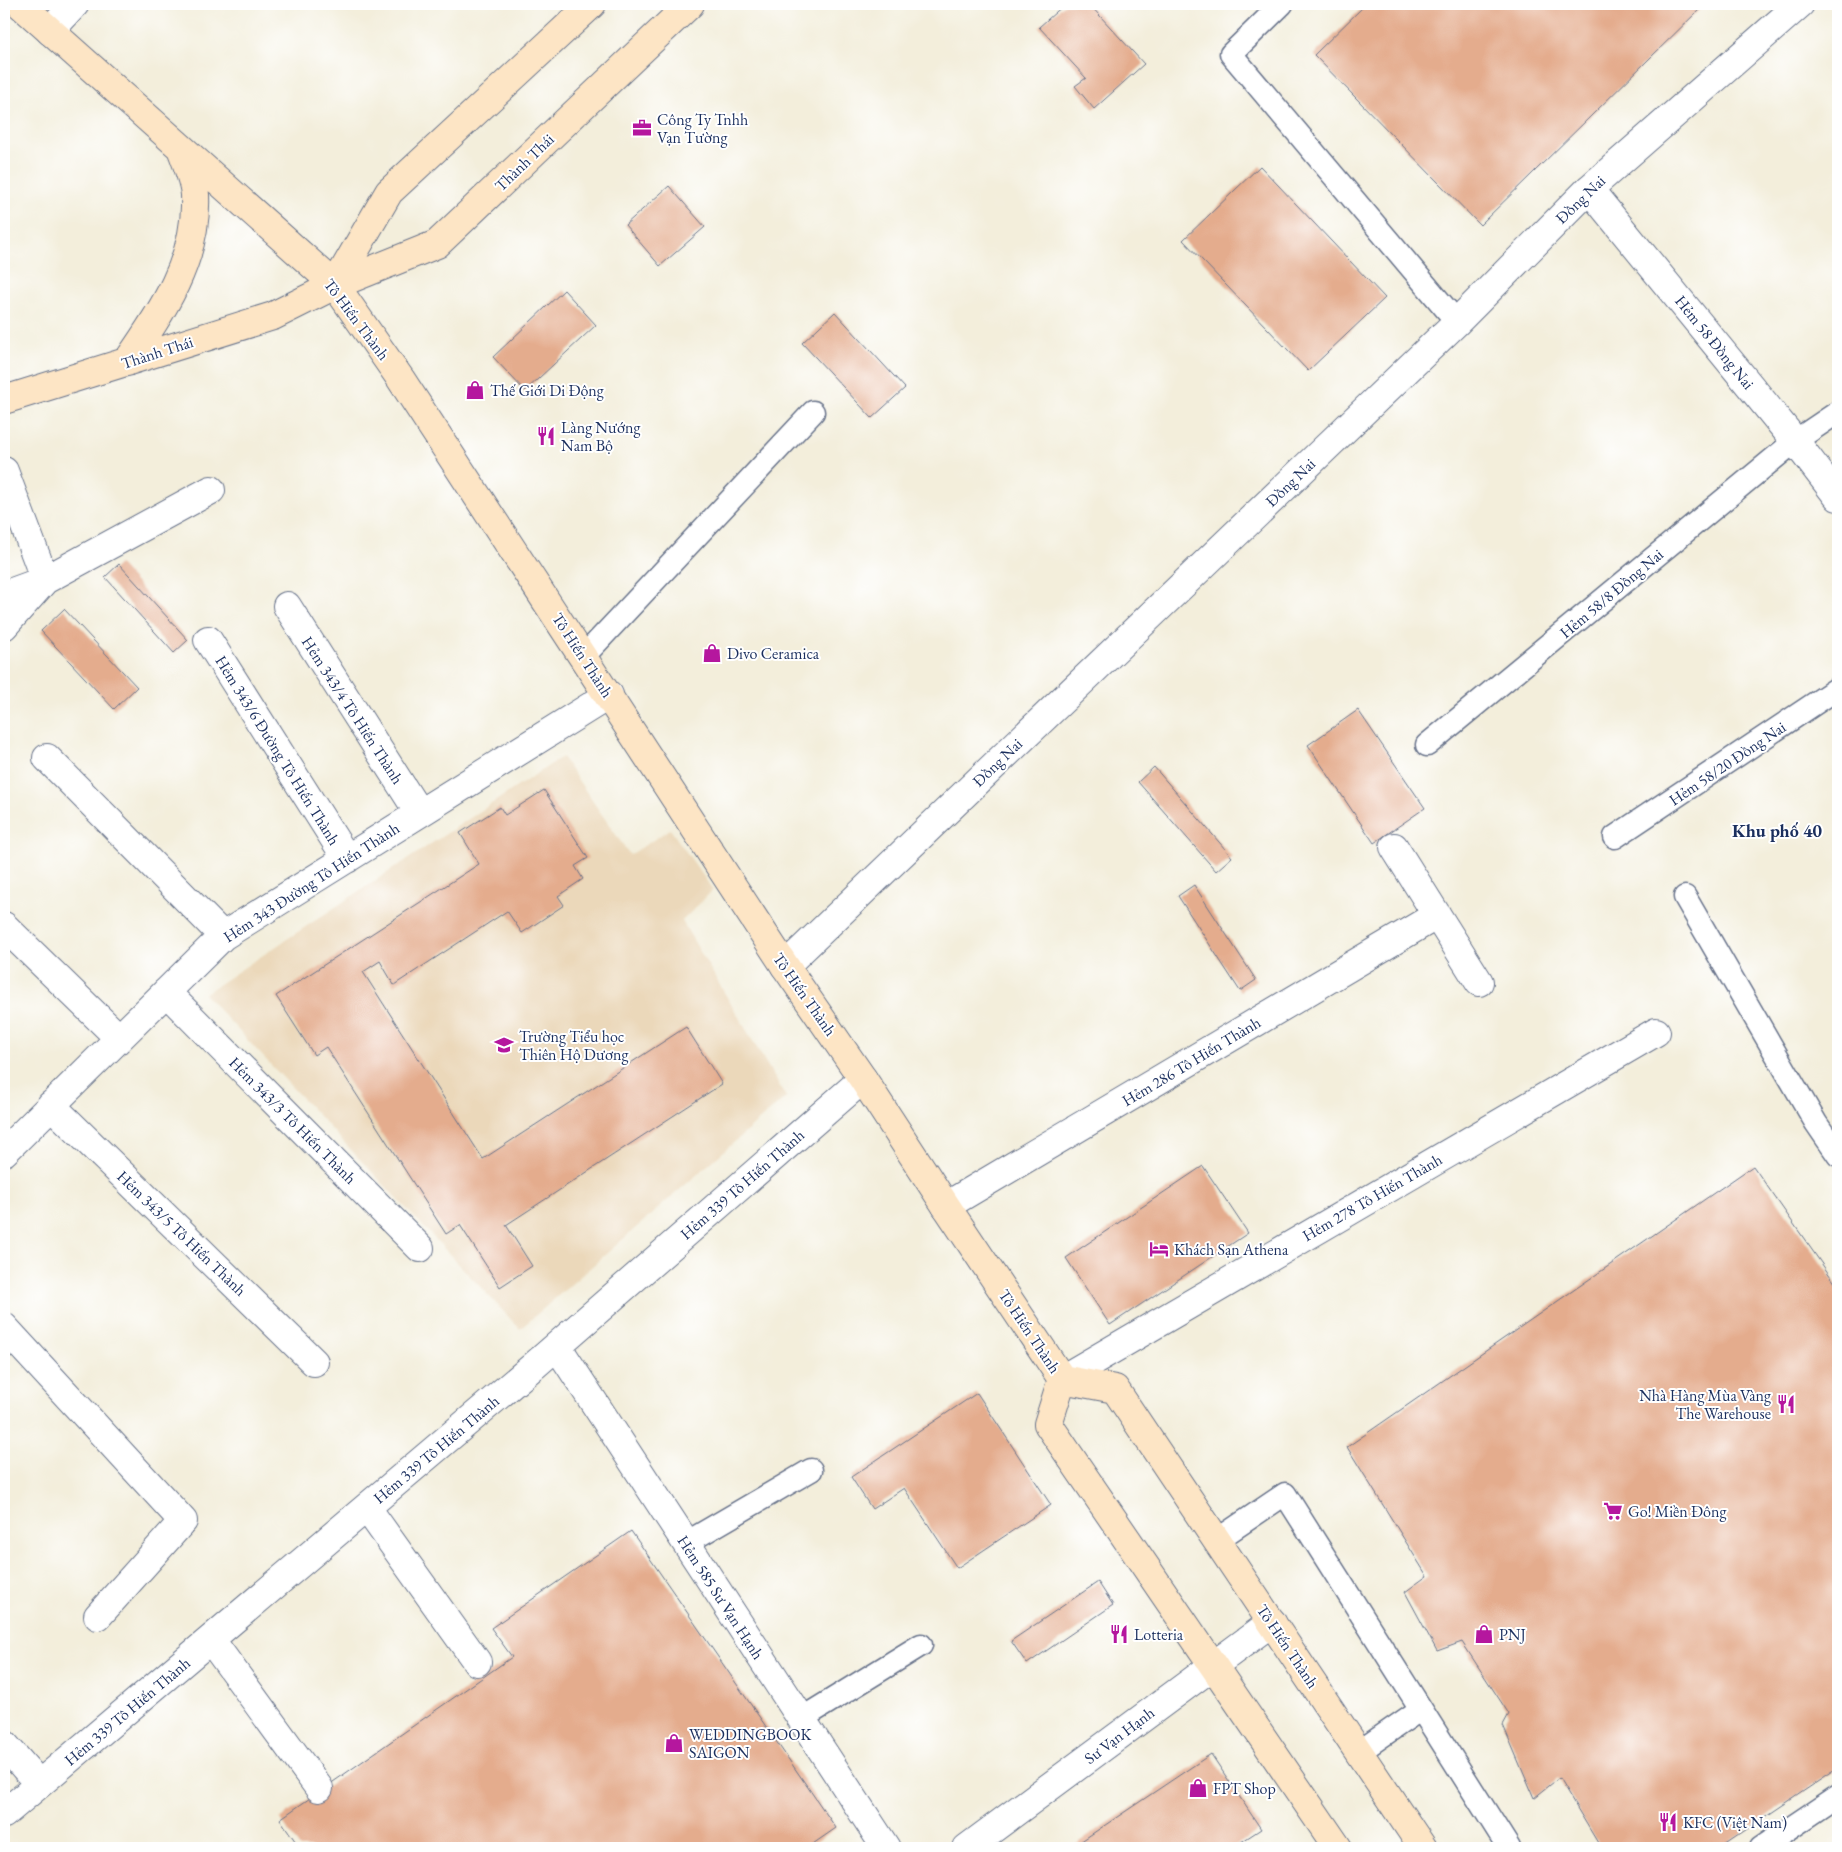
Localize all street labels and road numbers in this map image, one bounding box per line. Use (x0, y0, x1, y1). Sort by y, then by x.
street label: Thành Thái (490, 129, 558, 196)
street label: Đồng Nai (1551, 170, 1610, 228)
street label: Tô Hiến Thành (319, 274, 394, 364)
street label: Hẻm 58 Đồng Nai (1670, 291, 1759, 394)
street label: Thành Thái (118, 331, 196, 374)
street label: Đồng Nai (1261, 453, 1320, 511)
street label: Hẻm 58/8 Đồng Nai (1555, 544, 1668, 643)
street label: Tô Hiến Thành (547, 609, 618, 702)
street label: Hẻm 343/4 Tô Hiến Thành (297, 632, 408, 788)
street label: Hẻm 343/6 Đường Tô Hiến Thành (210, 651, 345, 849)
street label: Hẻm 58/20 Đồng Nai (1665, 716, 1790, 810)
street label: Đồng Nai (968, 733, 1027, 791)
street label: Hẻm 343 Đường Tô Hiến Thành (219, 818, 403, 947)
street label: Tô Hiến Thành (768, 949, 841, 1040)
street label: Hẻm 286 Tô Hiến Thành (1118, 1012, 1264, 1111)
street label: Hẻm 343/3 Tô Hiến Thành (224, 1052, 361, 1189)
street label: Hẻm 339 Tô Hiến Thành (676, 1125, 809, 1244)
street label: Hẻm 278 Tô Hiến Thành (1299, 1149, 1446, 1246)
street label: Hẻm 343/5 Tô Hiến Thành (112, 1166, 251, 1301)
street label: Tô Hiến Thành (994, 1285, 1065, 1377)
street label: Hẻm 339 Tô Hiến Thành (369, 1391, 504, 1508)
street label: Hẻm 585 Sư Vạn Hạnh (673, 1531, 769, 1663)
street label: Tô Hiến Thành (1252, 1600, 1323, 1692)
street label: Hẻm 339 Tô Hiến Thành (60, 1653, 195, 1770)
street label: Sư Vạn Hạnh (1080, 1702, 1159, 1769)

